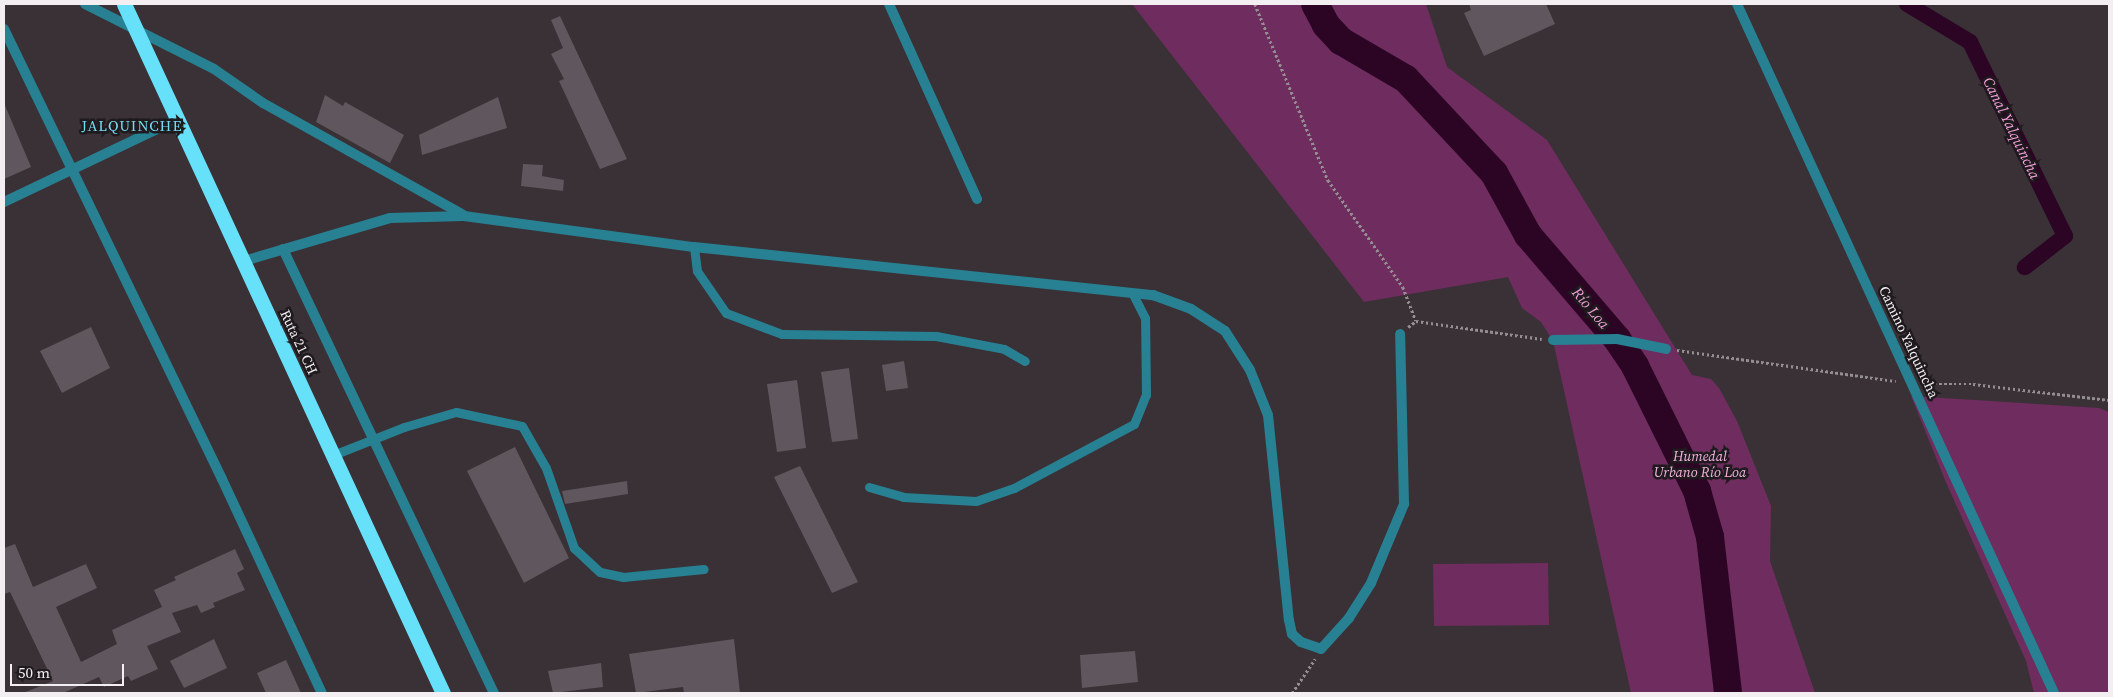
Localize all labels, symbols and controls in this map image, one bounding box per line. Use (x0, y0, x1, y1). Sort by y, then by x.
water label: Canal Yalquincha (1980, 74, 2044, 182)
district label: JALQUINCHE (80, 117, 184, 135)
street label: Camino Yalquincha (1876, 283, 1942, 401)
water label: Río Loa (1568, 284, 1614, 332)
street label: Ruta 21 CH (277, 307, 321, 377)
park label: Humedal Urbano Río Loa (1654, 448, 1746, 481)
scale bar (12, 654, 126, 686)
text: 50 m (18, 662, 50, 683)

